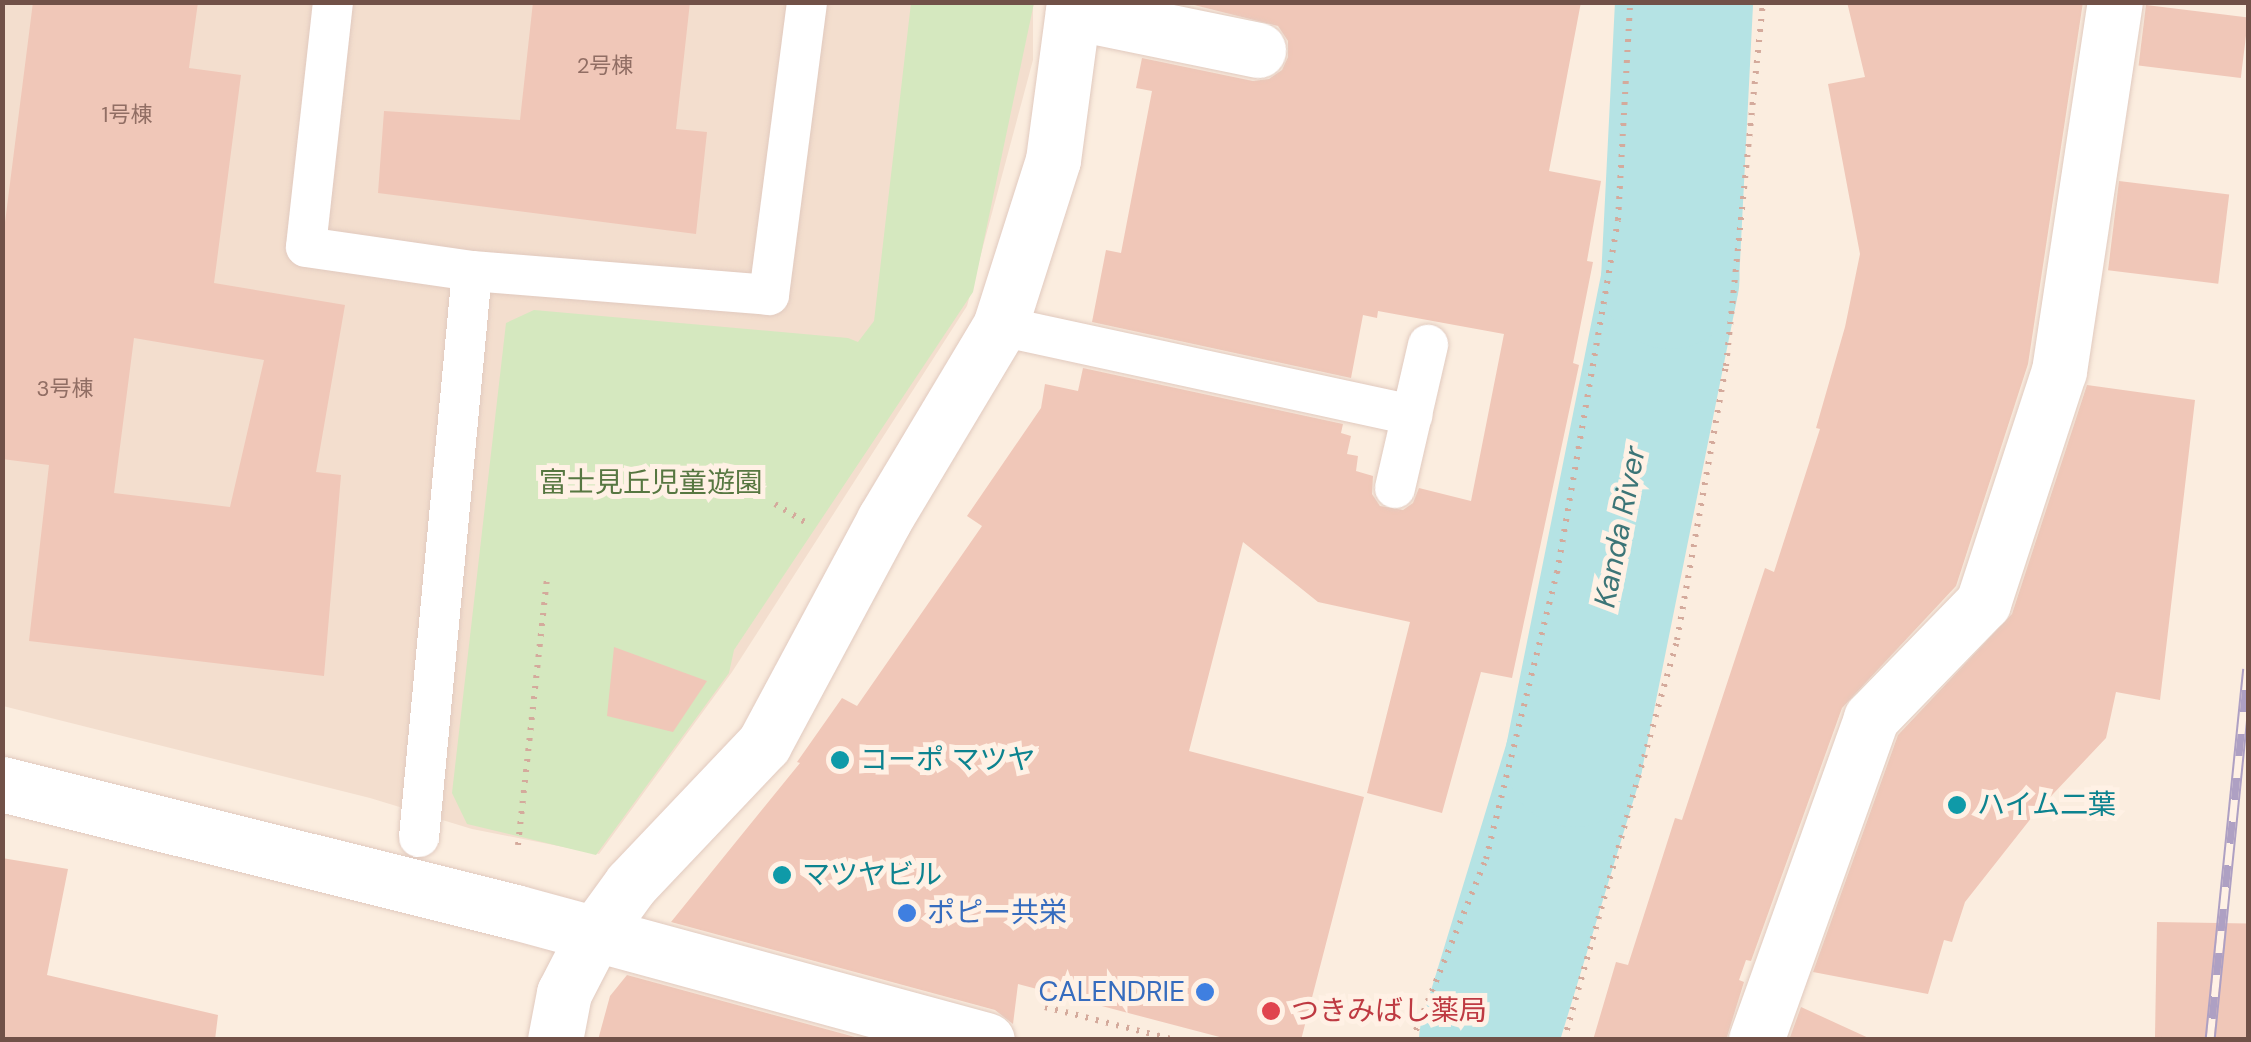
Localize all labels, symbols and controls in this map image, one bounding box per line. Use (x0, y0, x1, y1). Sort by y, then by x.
house number: 2号棟 (577, 53, 633, 79)
house number: 1号棟 (102, 102, 152, 128)
house number: 3号棟 (36, 376, 94, 402)
water label: Kanda River (1587, 443, 1653, 611)
park label: 富士見丘児童遊園 (539, 466, 763, 500)
place label: コーポ マツヤ (860, 743, 1035, 777)
marker: コーポ マツヤ (829, 749, 851, 771)
place label: ハイム二葉 (1977, 788, 2117, 822)
marker: ハイム二葉 (1946, 794, 1968, 816)
place label: マツヤビル (802, 858, 942, 892)
marker: マツヤビル (771, 864, 793, 886)
place label: ポピー共栄 (927, 896, 1067, 930)
marker: ポピー共栄 (896, 902, 918, 924)
place label: CALENDRIE (1039, 975, 1185, 1009)
marker: CALENDRIE (1194, 981, 1216, 1003)
place label: つきみばし薬局 (1291, 994, 1487, 1028)
marker: つきみばし薬局 (1260, 1000, 1282, 1022)

